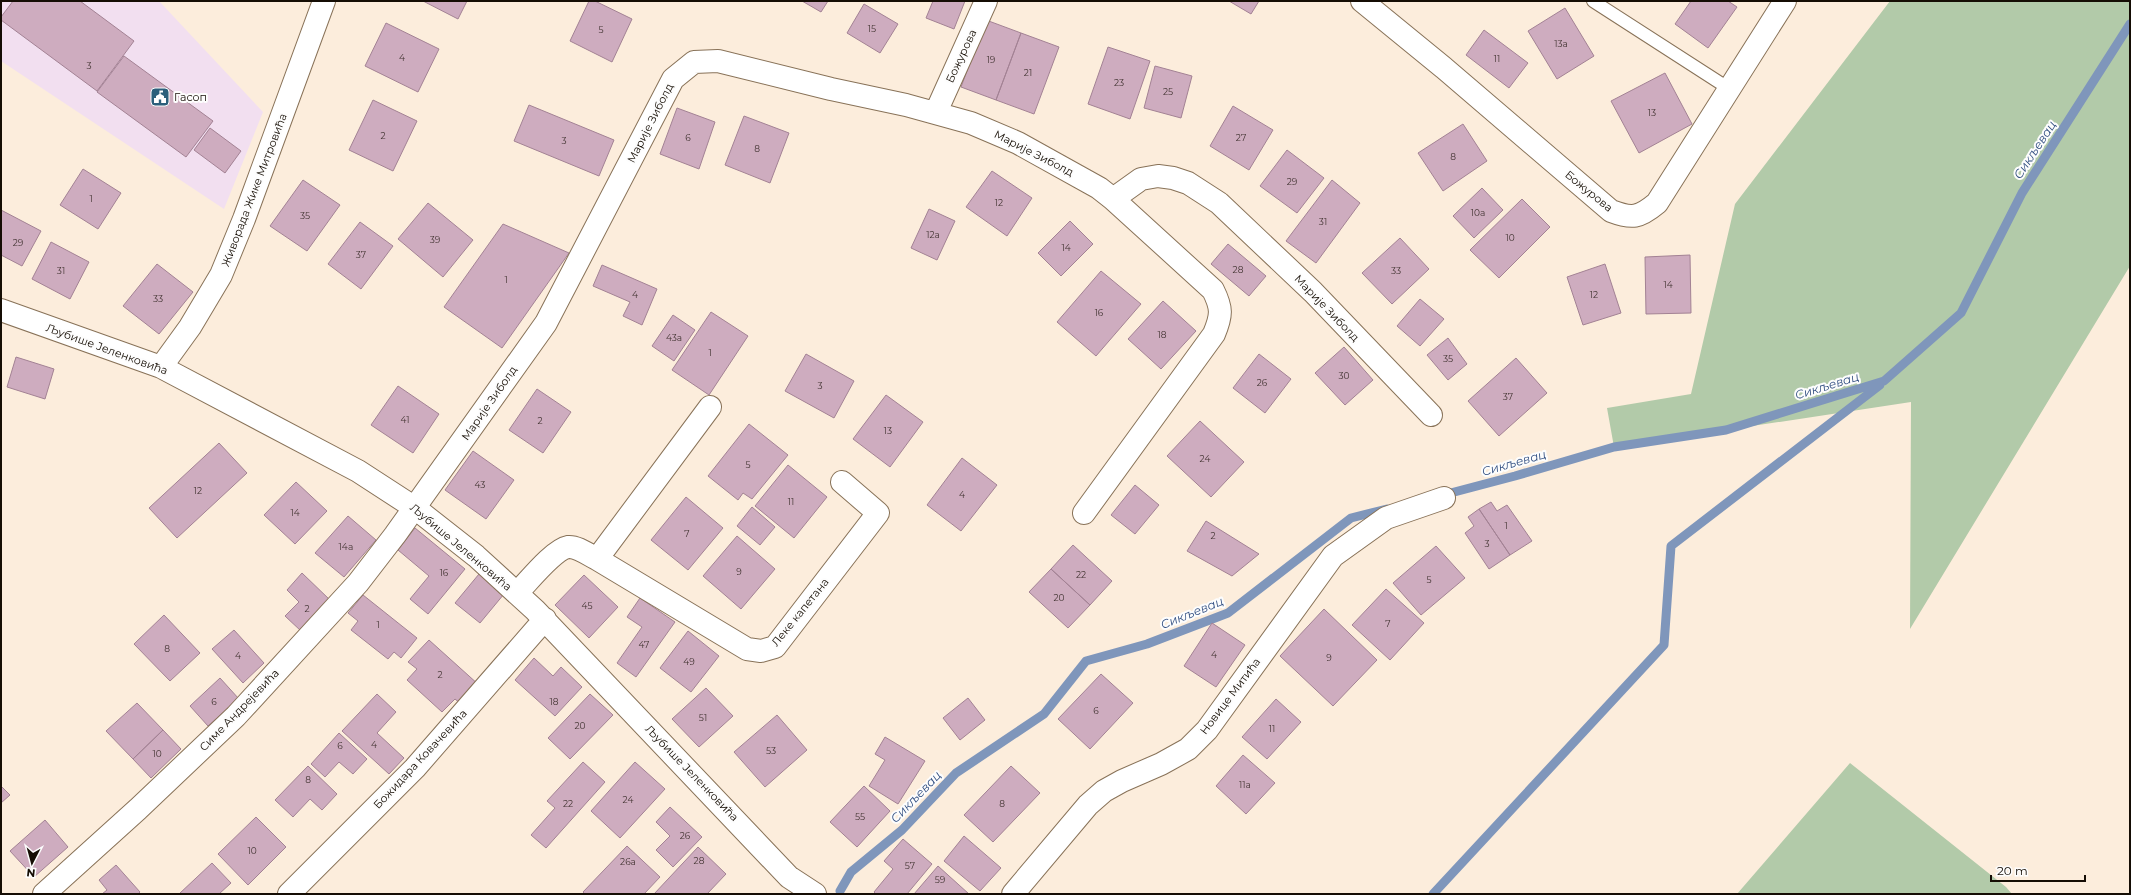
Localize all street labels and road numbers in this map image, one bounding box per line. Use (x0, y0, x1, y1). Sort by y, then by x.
street label: Божурова (943, 27, 979, 85)
street label: Марије Зиболд (624, 81, 676, 165)
street label: Живорада Жике Митровића (218, 111, 290, 269)
street label: Марије Зиболд (992, 127, 1076, 179)
street label: Божурова (1562, 167, 1616, 215)
street label: Марије Зиболд (1292, 272, 1362, 344)
street label: Љубише Јеленковића (44, 320, 170, 378)
street label: Марије Зиболд (458, 363, 520, 443)
street label: Љубише Јеленковића (407, 500, 515, 594)
street label: Леке капетана (768, 575, 832, 649)
street label: Новице Митића (1197, 655, 1263, 737)
street label: Симе Андрејевића (196, 666, 282, 754)
street label: Божидара Ковачевића (370, 706, 470, 812)
street label: Љубише Јеленковића (642, 722, 742, 824)

